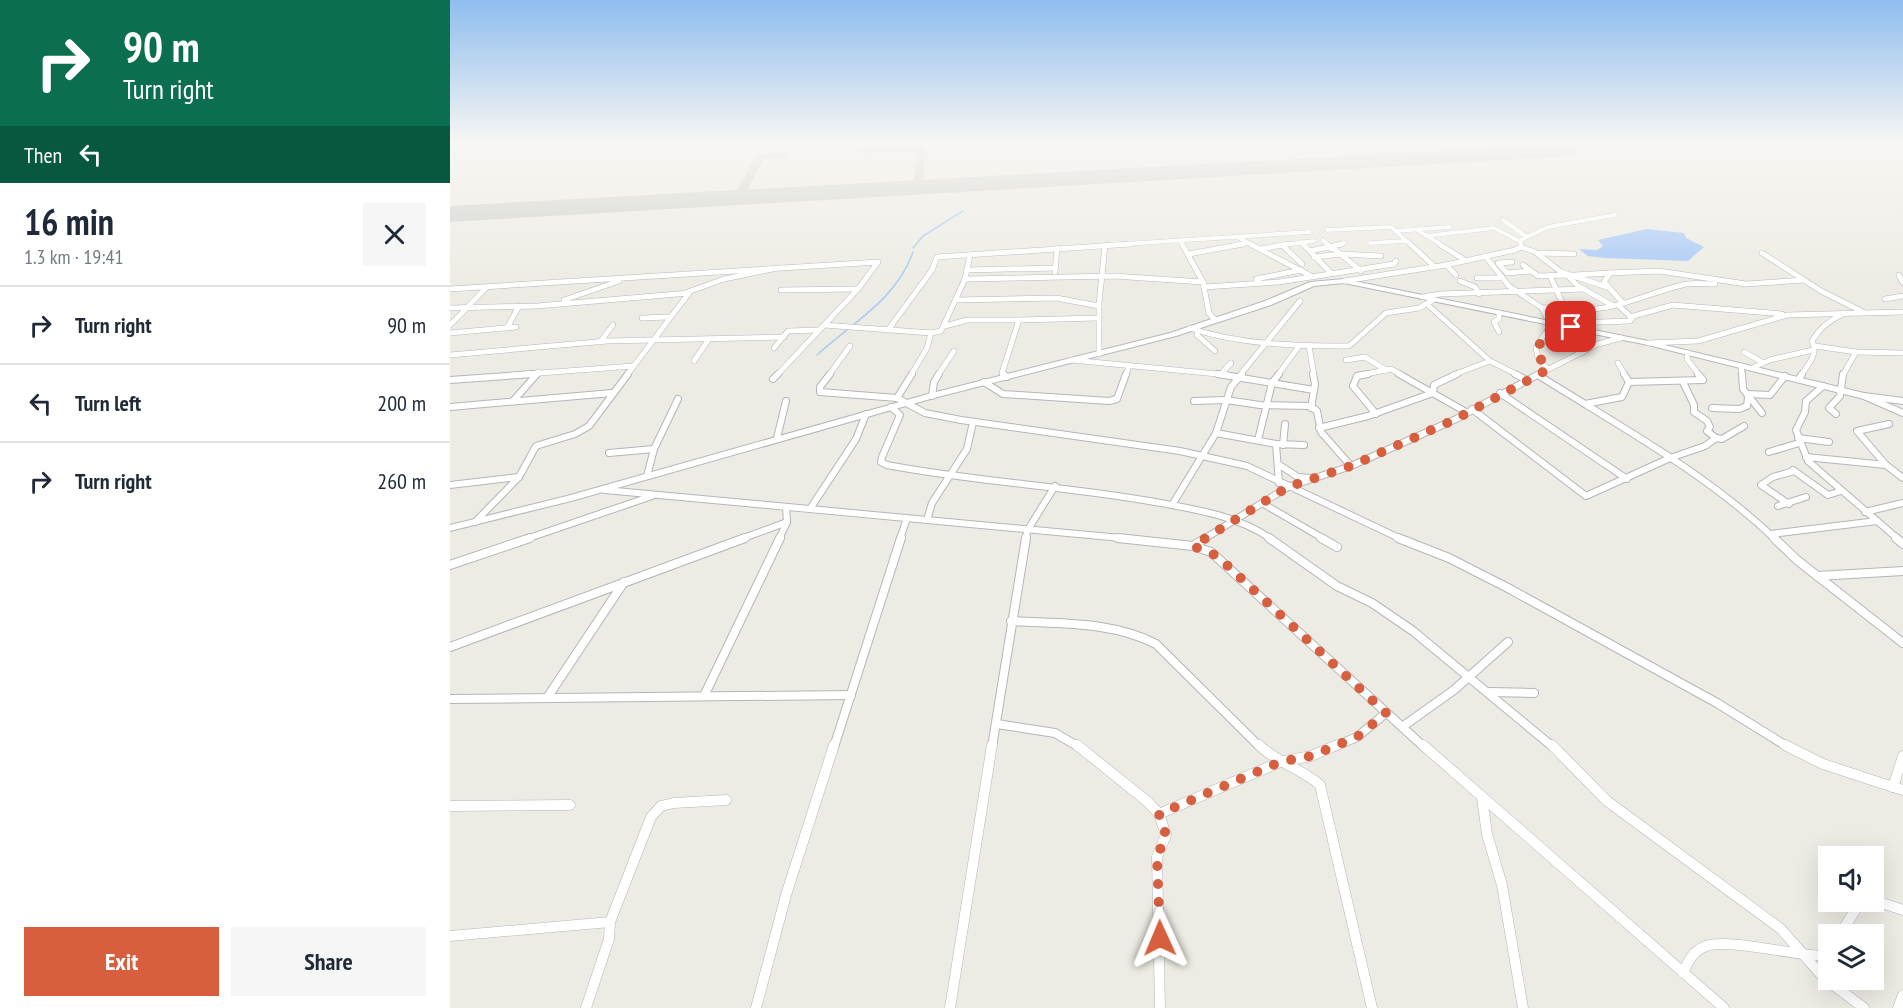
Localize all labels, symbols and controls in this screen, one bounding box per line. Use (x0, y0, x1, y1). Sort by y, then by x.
text: 90 m (123, 19, 200, 74)
icon: right (24, 24, 102, 102)
text: Turn right (123, 72, 214, 106)
icon: left (74, 138, 107, 171)
text: Then (24, 141, 62, 169)
text: 16 min (24, 198, 114, 245)
button: close (363, 203, 426, 266)
text: 1.3 km · 19:41 (24, 244, 123, 270)
pin (1545, 301, 1596, 352)
icon: right (24, 309, 57, 342)
icon: arrive (1554, 310, 1587, 343)
text: Turn right (75, 311, 152, 339)
text: 90 m (387, 311, 426, 339)
icon: left (24, 387, 57, 420)
text: Turn left (75, 389, 141, 417)
text: 200 m (377, 389, 426, 417)
icon: right (24, 465, 57, 498)
text: Turn right (75, 467, 152, 495)
text: 260 m (377, 467, 426, 495)
map controls (1818, 846, 1884, 990)
button: sound (1818, 846, 1884, 912)
position arrow (1128, 906, 1192, 970)
button: layers (1818, 924, 1884, 990)
button: Exit (24, 927, 219, 996)
button: Share (231, 927, 426, 996)

